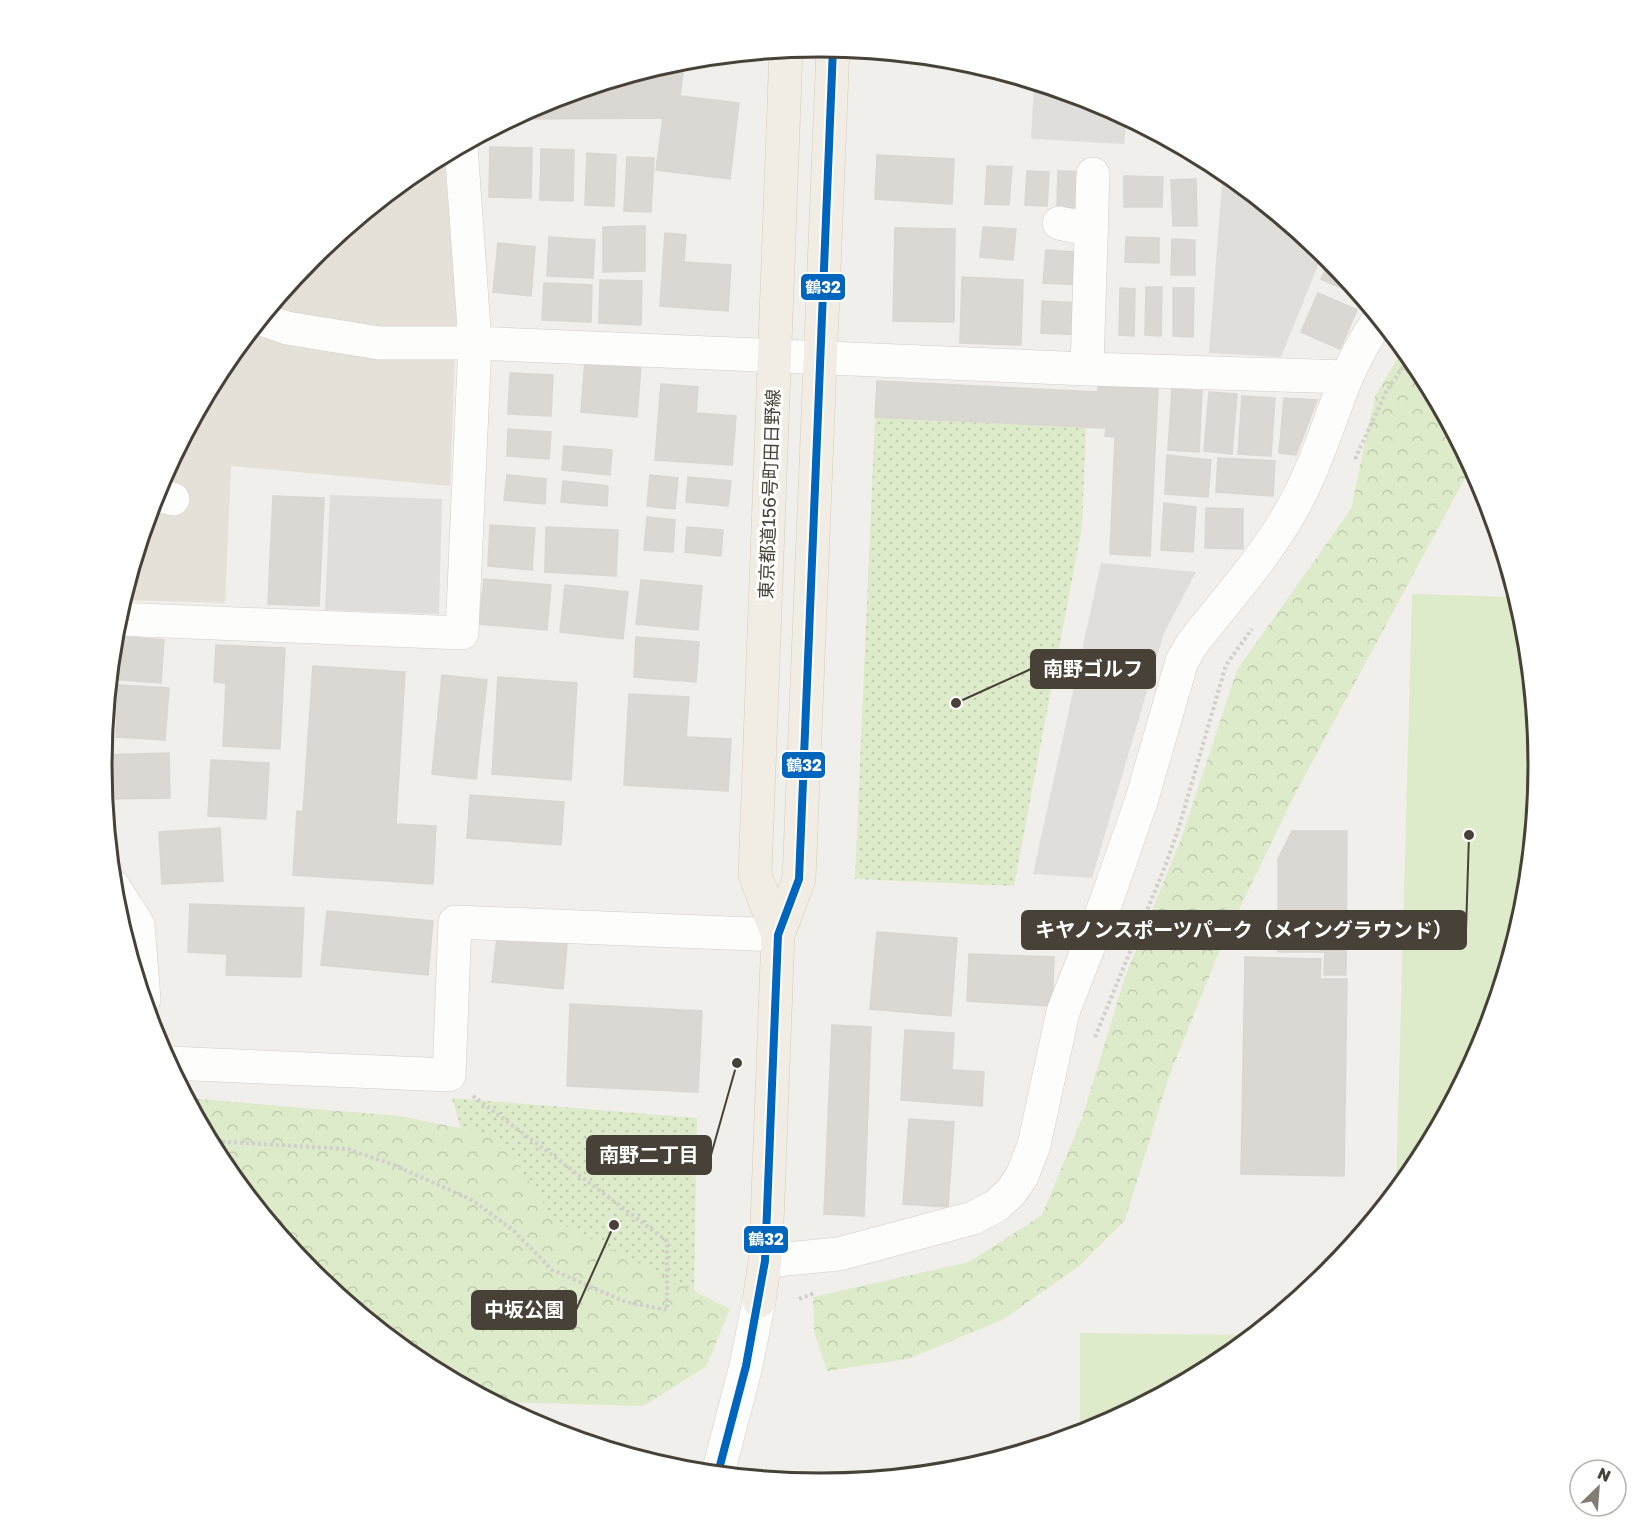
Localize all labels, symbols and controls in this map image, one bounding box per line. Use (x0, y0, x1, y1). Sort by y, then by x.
line badge: 鶴32 (800, 273, 846, 301)
text: 鶴32 (805, 277, 841, 297)
street label: 東京都道156号町田日野線 (754, 389, 784, 599)
callout: 南野ゴルフ (1031, 650, 1155, 688)
text: 南野ゴルフ (1043, 656, 1143, 680)
line badge: 鶴32 (781, 751, 826, 779)
text: 鶴32 (786, 755, 822, 775)
callout: キヤノンスポーツパーク（メイングラウンド） (1022, 911, 1466, 949)
text: キヤノンスポーツパーク（メイングラウンド） (1035, 917, 1453, 941)
callout: 南野二丁目 (587, 1136, 711, 1174)
text: 南野二丁目 (599, 1142, 699, 1166)
line badge: 鶴32 (743, 1225, 789, 1254)
text: 鶴32 (748, 1229, 784, 1249)
callout: 中坂公園 (472, 1291, 576, 1329)
text: 中坂公園 (484, 1297, 564, 1321)
north arrow (1568, 1458, 1628, 1518)
text: N (1595, 1463, 1614, 1486)

